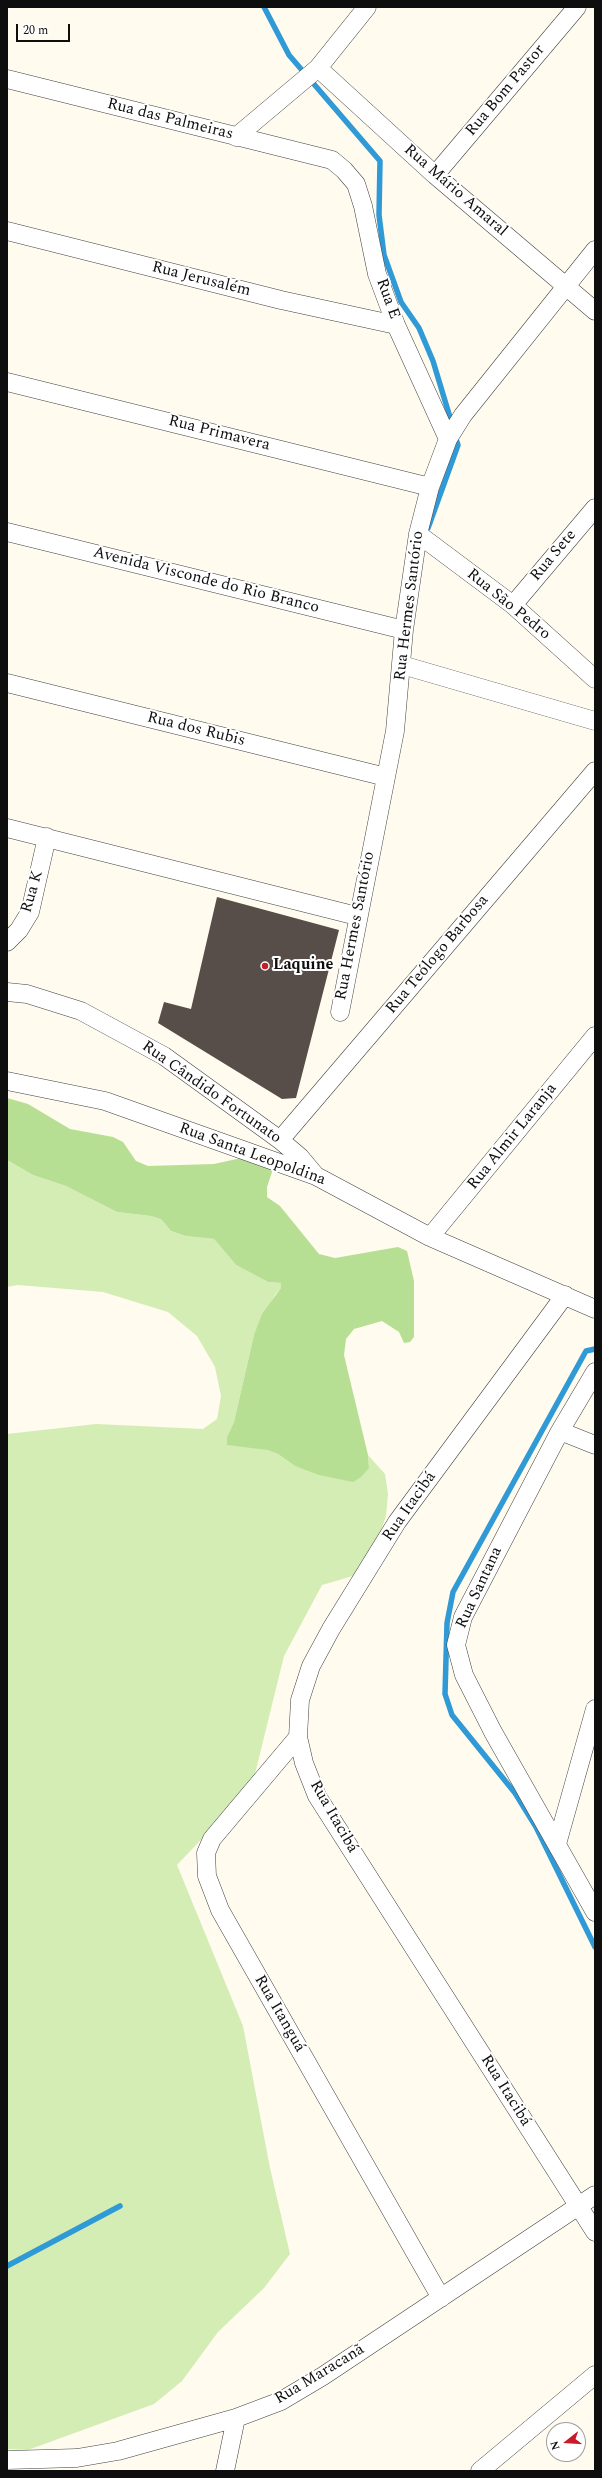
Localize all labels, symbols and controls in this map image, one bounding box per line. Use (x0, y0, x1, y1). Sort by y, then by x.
scale bar (18, 16, 72, 42)
text: 20 m (23, 21, 48, 40)
street label: Rua Bom Pastor (462, 41, 550, 141)
street label: Rua das Palmeiras (105, 95, 235, 145)
street label: Rua Mário Amaral (399, 141, 511, 241)
street label: Rua Jerusalém (150, 258, 252, 302)
street label: Rua E (371, 276, 403, 322)
street label: Rua Primavera (166, 412, 272, 456)
street label: Rua Sete (527, 526, 581, 586)
street label: Rua Hermes Santório (391, 530, 429, 682)
street label: Avenida Visconde do Rio Branco (91, 544, 321, 618)
street label: Rua São Pedro (462, 565, 554, 645)
street label: Rua dos Rubis (145, 709, 247, 751)
street label: Rua Hermes Santório (332, 850, 380, 1002)
street label: Rua K (18, 869, 48, 915)
street label: Rua Teólogo Barbosa (383, 892, 493, 1018)
place label: Laquine (273, 956, 333, 976)
marker: Laquine (260, 961, 270, 971)
street label: Rua Cândido Fortunato (138, 1038, 284, 1148)
street label: Rua Almir Laranja (464, 1080, 562, 1194)
street label: Rua Santa Leopoldina (176, 1120, 328, 1190)
street label: Rua Itacibá (379, 1468, 441, 1546)
street label: Rua Santana (453, 1544, 507, 1632)
street label: Rua Itacibá (305, 1777, 361, 1857)
street label: Rua Itanguá (249, 1972, 309, 2056)
street label: Rua Itacibá (475, 2052, 535, 2130)
street label: Rua Maracanã (272, 2341, 368, 2409)
north arrow (546, 2422, 586, 2462)
text: N (546, 2439, 564, 2452)

